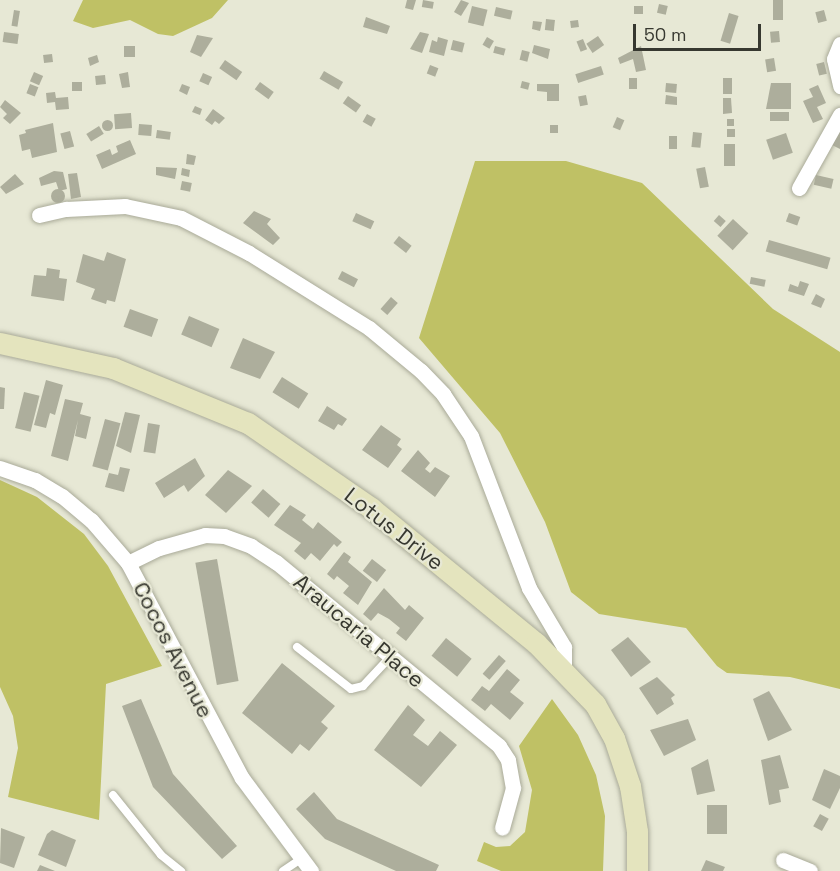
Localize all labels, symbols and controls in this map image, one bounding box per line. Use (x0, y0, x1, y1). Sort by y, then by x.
scale bar (636, 12, 764, 50)
text: 50 m (644, 23, 686, 46)
street label: Lotus Drive (339, 482, 449, 576)
street label: Araucaria Place (288, 569, 430, 693)
street label: Cocos Avenue (127, 577, 219, 723)

